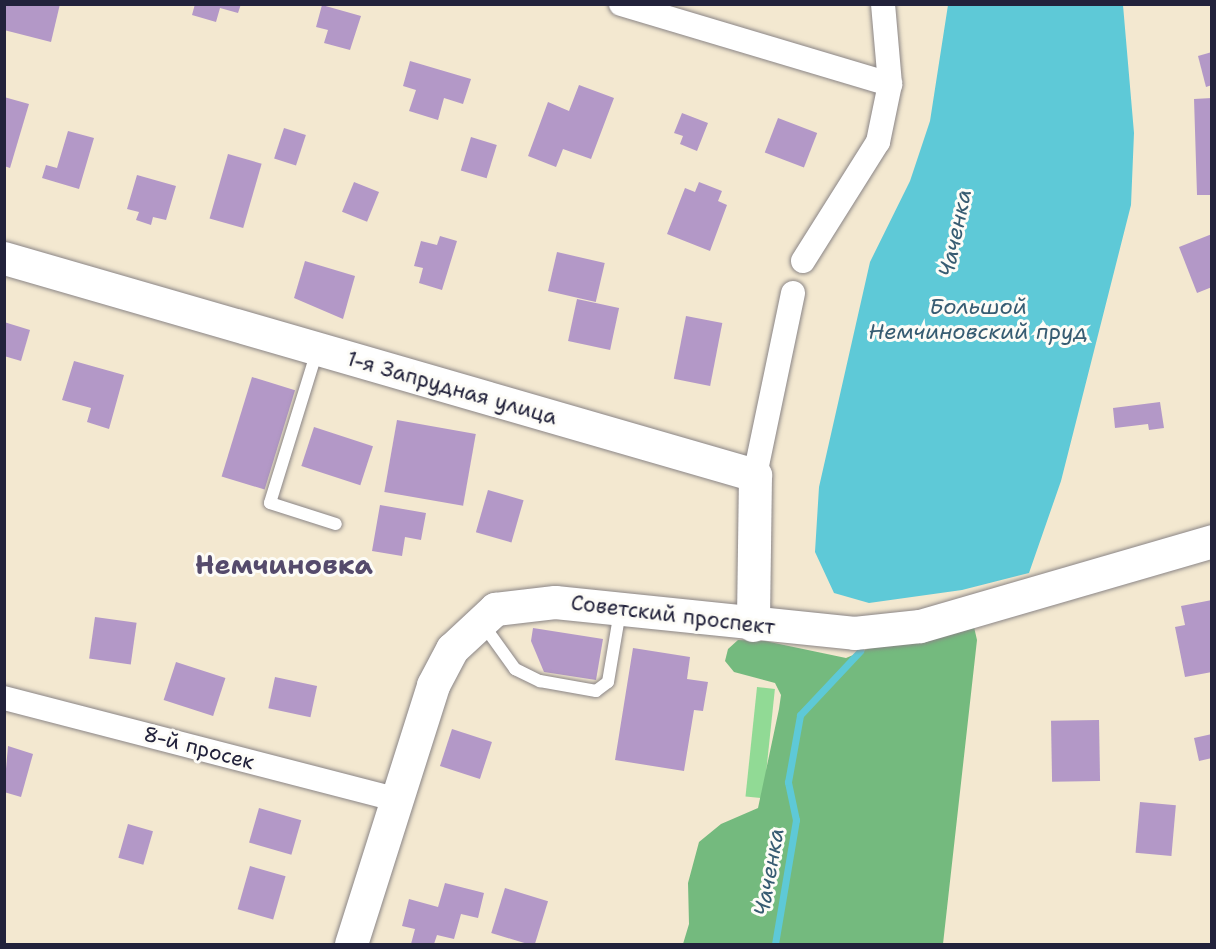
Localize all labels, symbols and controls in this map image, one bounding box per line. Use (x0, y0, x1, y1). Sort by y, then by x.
water label: Чаченка (933, 187, 977, 279)
water label: Большой Немчиновский пруд (868, 293, 1088, 344)
street label: 1-я Запрудная улица (344, 346, 560, 430)
district label: Немчиновка (195, 549, 373, 581)
street label: Советский проспект (569, 590, 777, 640)
street label: 8-й просек (141, 721, 257, 775)
water label: Чаченка (748, 826, 790, 918)

